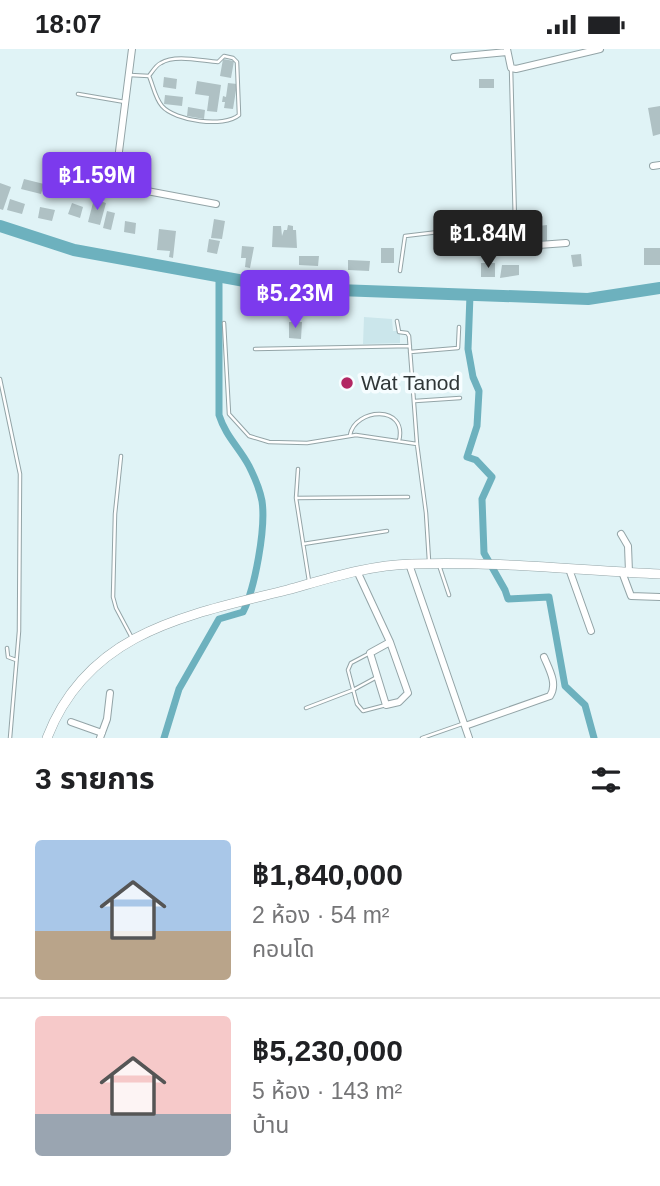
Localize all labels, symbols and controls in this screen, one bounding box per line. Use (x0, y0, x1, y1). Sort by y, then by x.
text: 18:07 (35, 9, 102, 39)
pin: ฿1.59M (40, 153, 154, 212)
text: ฿1.59M (58, 162, 136, 188)
pin: ฿1.84M (431, 211, 545, 270)
text: ฿1.84M (449, 220, 527, 246)
pin: ฿5.23M (238, 271, 352, 330)
text: ฿5.23M (256, 280, 334, 306)
place label: Wat Tanod (361, 371, 460, 394)
marker: Wat Tanod (339, 375, 355, 391)
icon: filters (587, 761, 625, 799)
text: 3 รายการ (35, 762, 155, 795)
text: ฿1,840,000 (252, 858, 403, 891)
icon: home (91, 868, 175, 952)
text: 2 ห้อง · 54 m² (252, 902, 389, 928)
text: คอนโด (252, 936, 314, 962)
text: ฿5,230,000 (252, 1034, 403, 1067)
icon: home (91, 1044, 175, 1128)
text: 5 ห้อง · 143 m² (252, 1078, 402, 1104)
text: บ้าน (252, 1112, 289, 1138)

